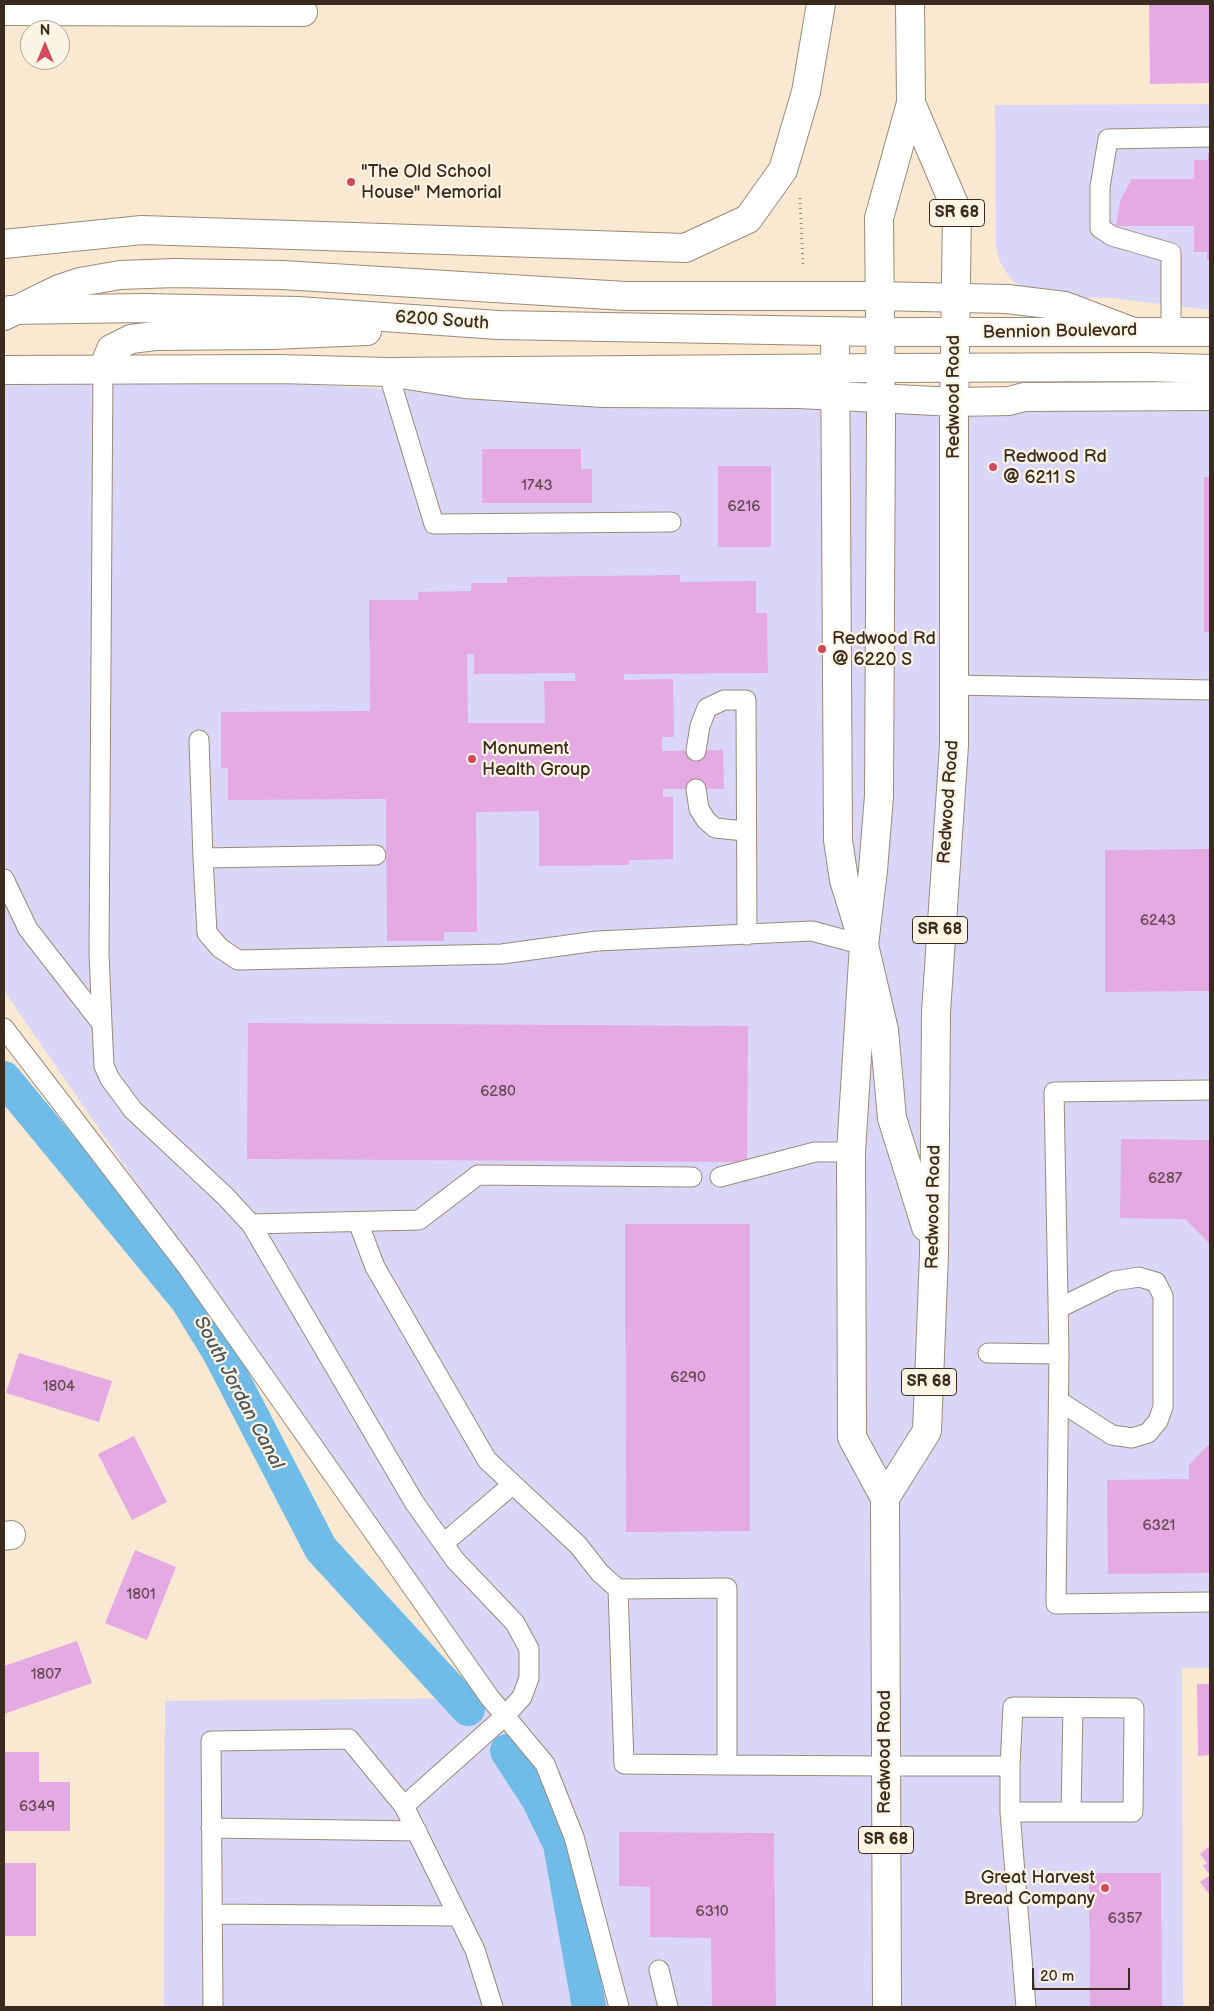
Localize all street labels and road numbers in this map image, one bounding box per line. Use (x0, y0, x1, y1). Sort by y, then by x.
road number: SR 68 (930, 200, 984, 227)
street label: 6200 South (394, 307, 490, 335)
street label: Bennion Boulevard (982, 320, 1138, 344)
street label: Redwood Road (943, 335, 965, 459)
street label: Redwood Road (934, 739, 964, 865)
road number: SR 68 (912, 916, 968, 944)
street label: Redwood Road (922, 1145, 946, 1269)
road number: SR 68 (902, 1368, 956, 1395)
street label: Redwood Road (874, 1690, 896, 1814)
road number: SR 68 (858, 1826, 914, 1854)

